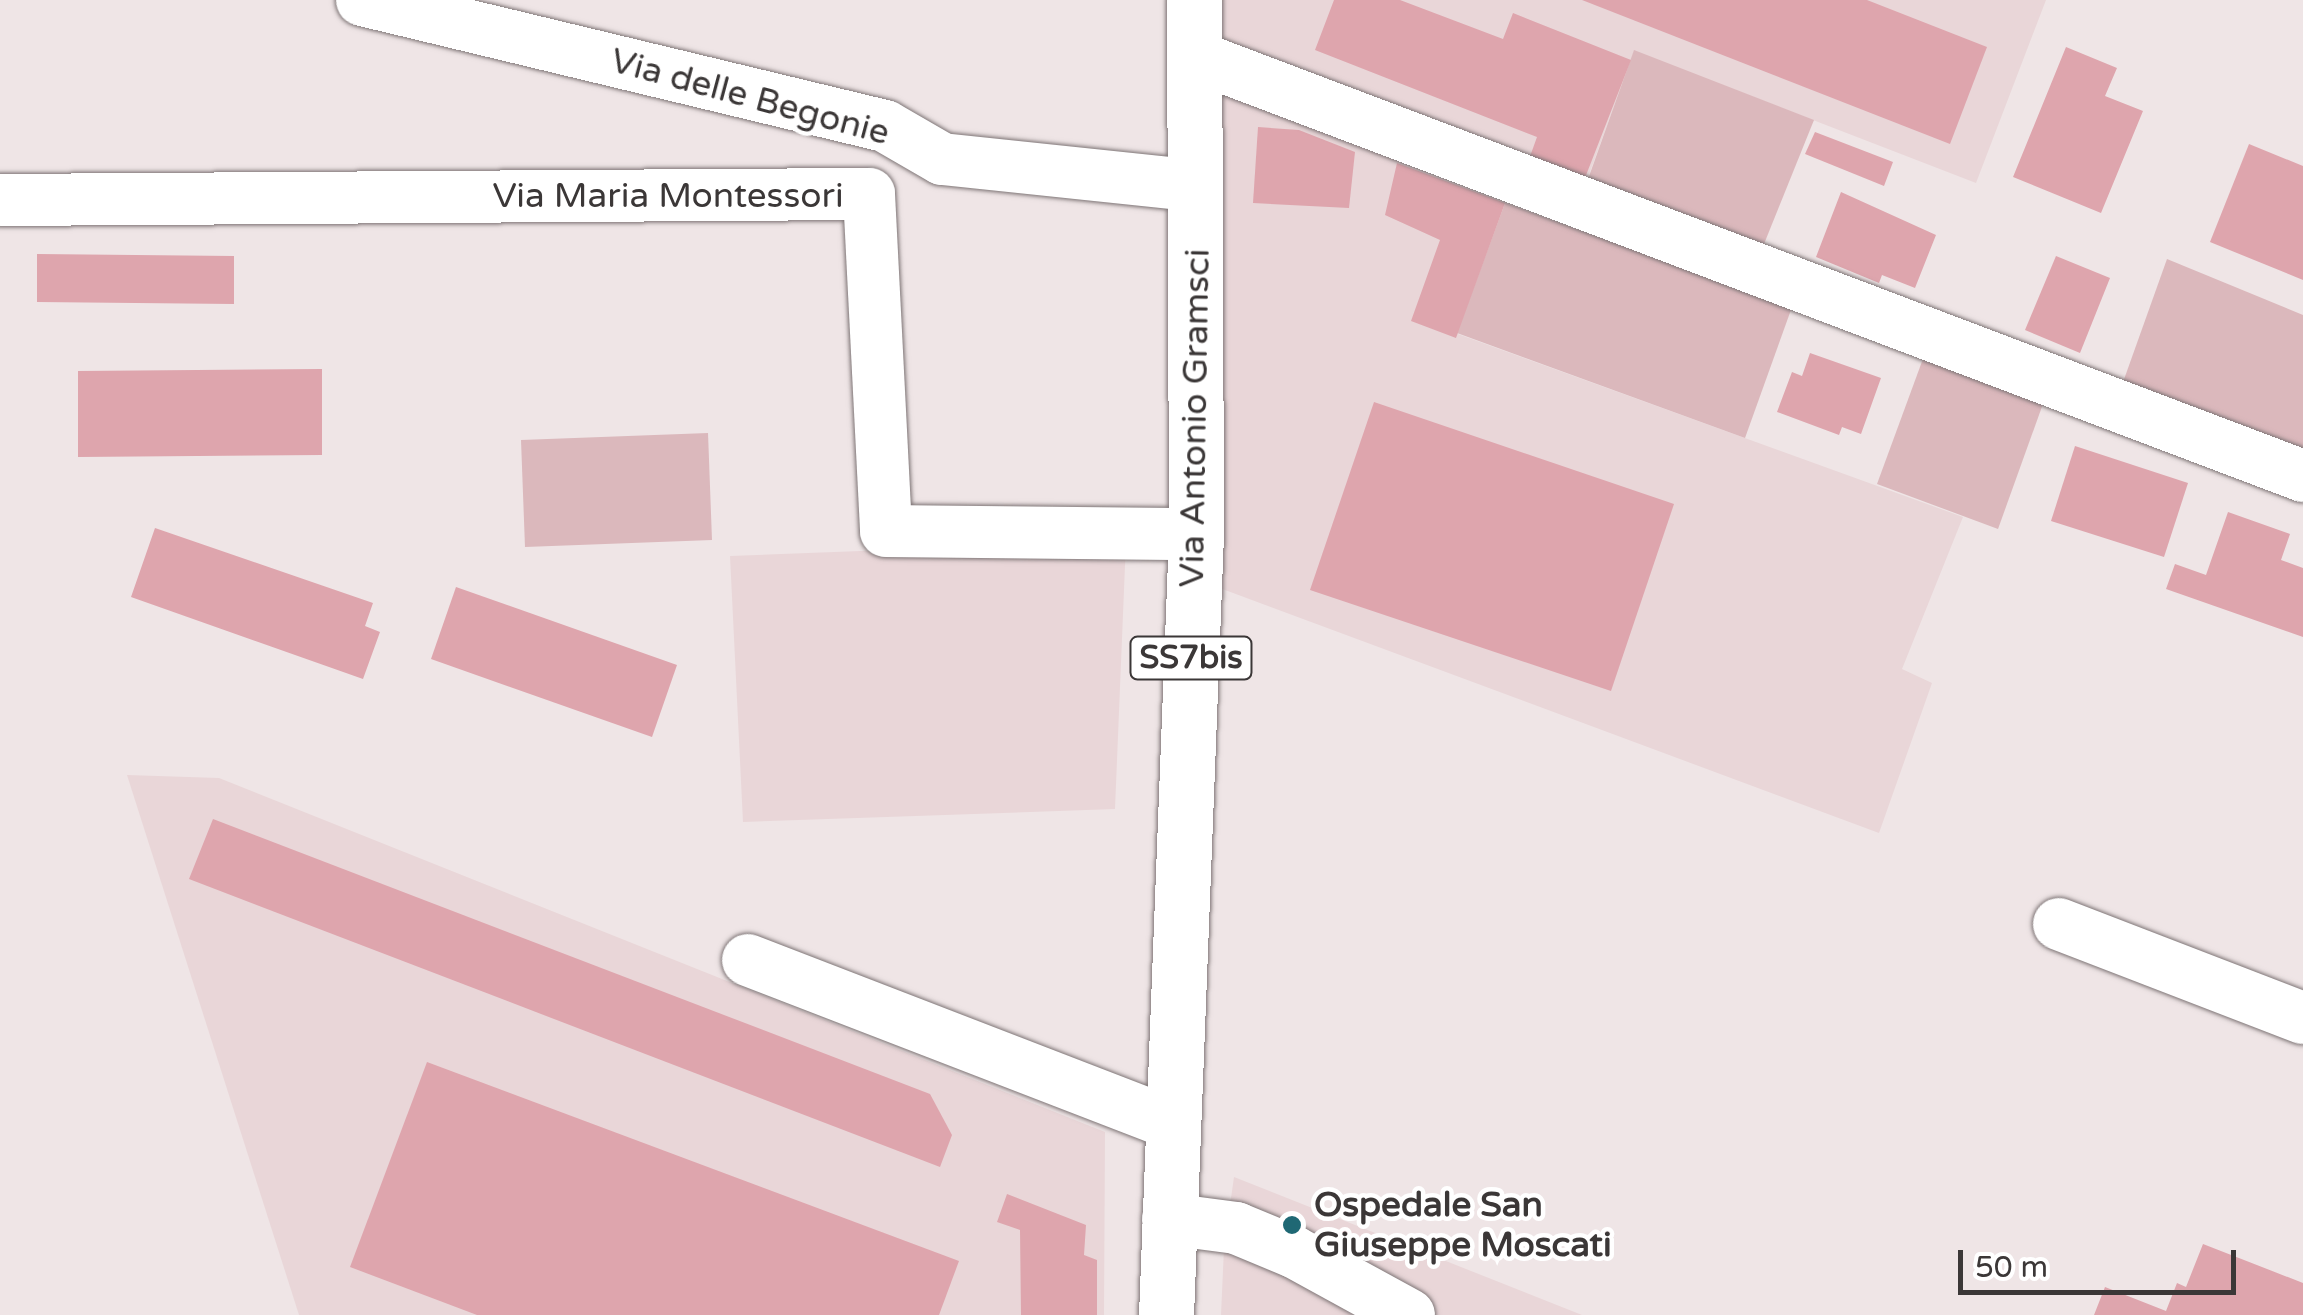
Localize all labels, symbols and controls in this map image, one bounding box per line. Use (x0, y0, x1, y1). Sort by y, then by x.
street label: Via delle Begonie (606, 40, 894, 154)
street label: Via Maria Montessori (492, 175, 844, 217)
street label: Via Antonio Gramsci (1171, 248, 1219, 588)
road number: SS7bis (1128, 631, 1254, 685)
place label: Ospedale San Giuseppe Moscati (1314, 1184, 1612, 1266)
marker: Ospedale San Giuseppe Moscati (1279, 1212, 1305, 1238)
scale bar (1963, 1230, 2240, 1292)
text: 50 m (1975, 1249, 2048, 1286)

